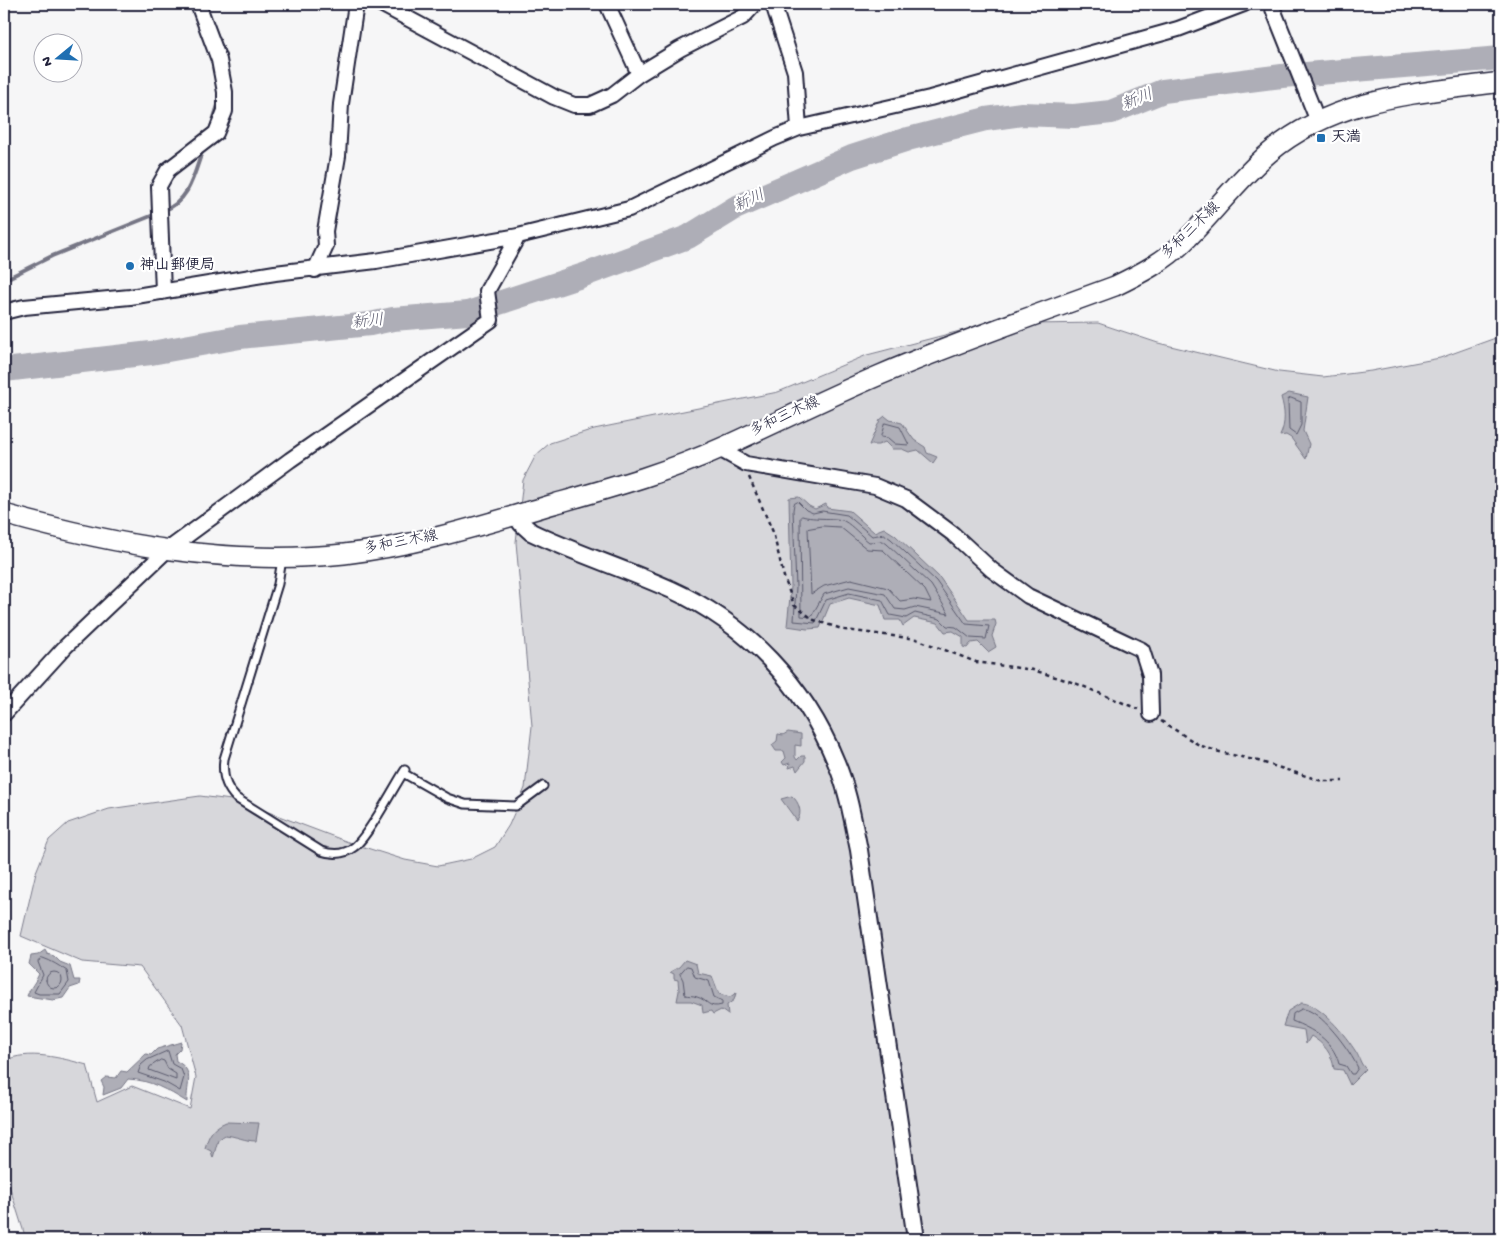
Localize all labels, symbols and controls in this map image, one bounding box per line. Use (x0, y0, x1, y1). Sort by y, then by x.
north arrow (32, 32, 82, 82)
text: N (39, 54, 58, 68)
water label: 新川 (1119, 85, 1156, 116)
place label: 天満 (1331, 128, 1361, 147)
marker: 天満 (1315, 132, 1327, 144)
water label: 新川 (731, 186, 769, 217)
street label: 多和三木線 (1157, 198, 1224, 264)
place label: 神山郵便局 (140, 256, 215, 275)
marker: 神山郵便局 (124, 260, 136, 272)
water label: 新川 (351, 311, 385, 334)
street label: 多和三木線 (747, 392, 823, 441)
street label: 多和三木線 (362, 526, 440, 559)

